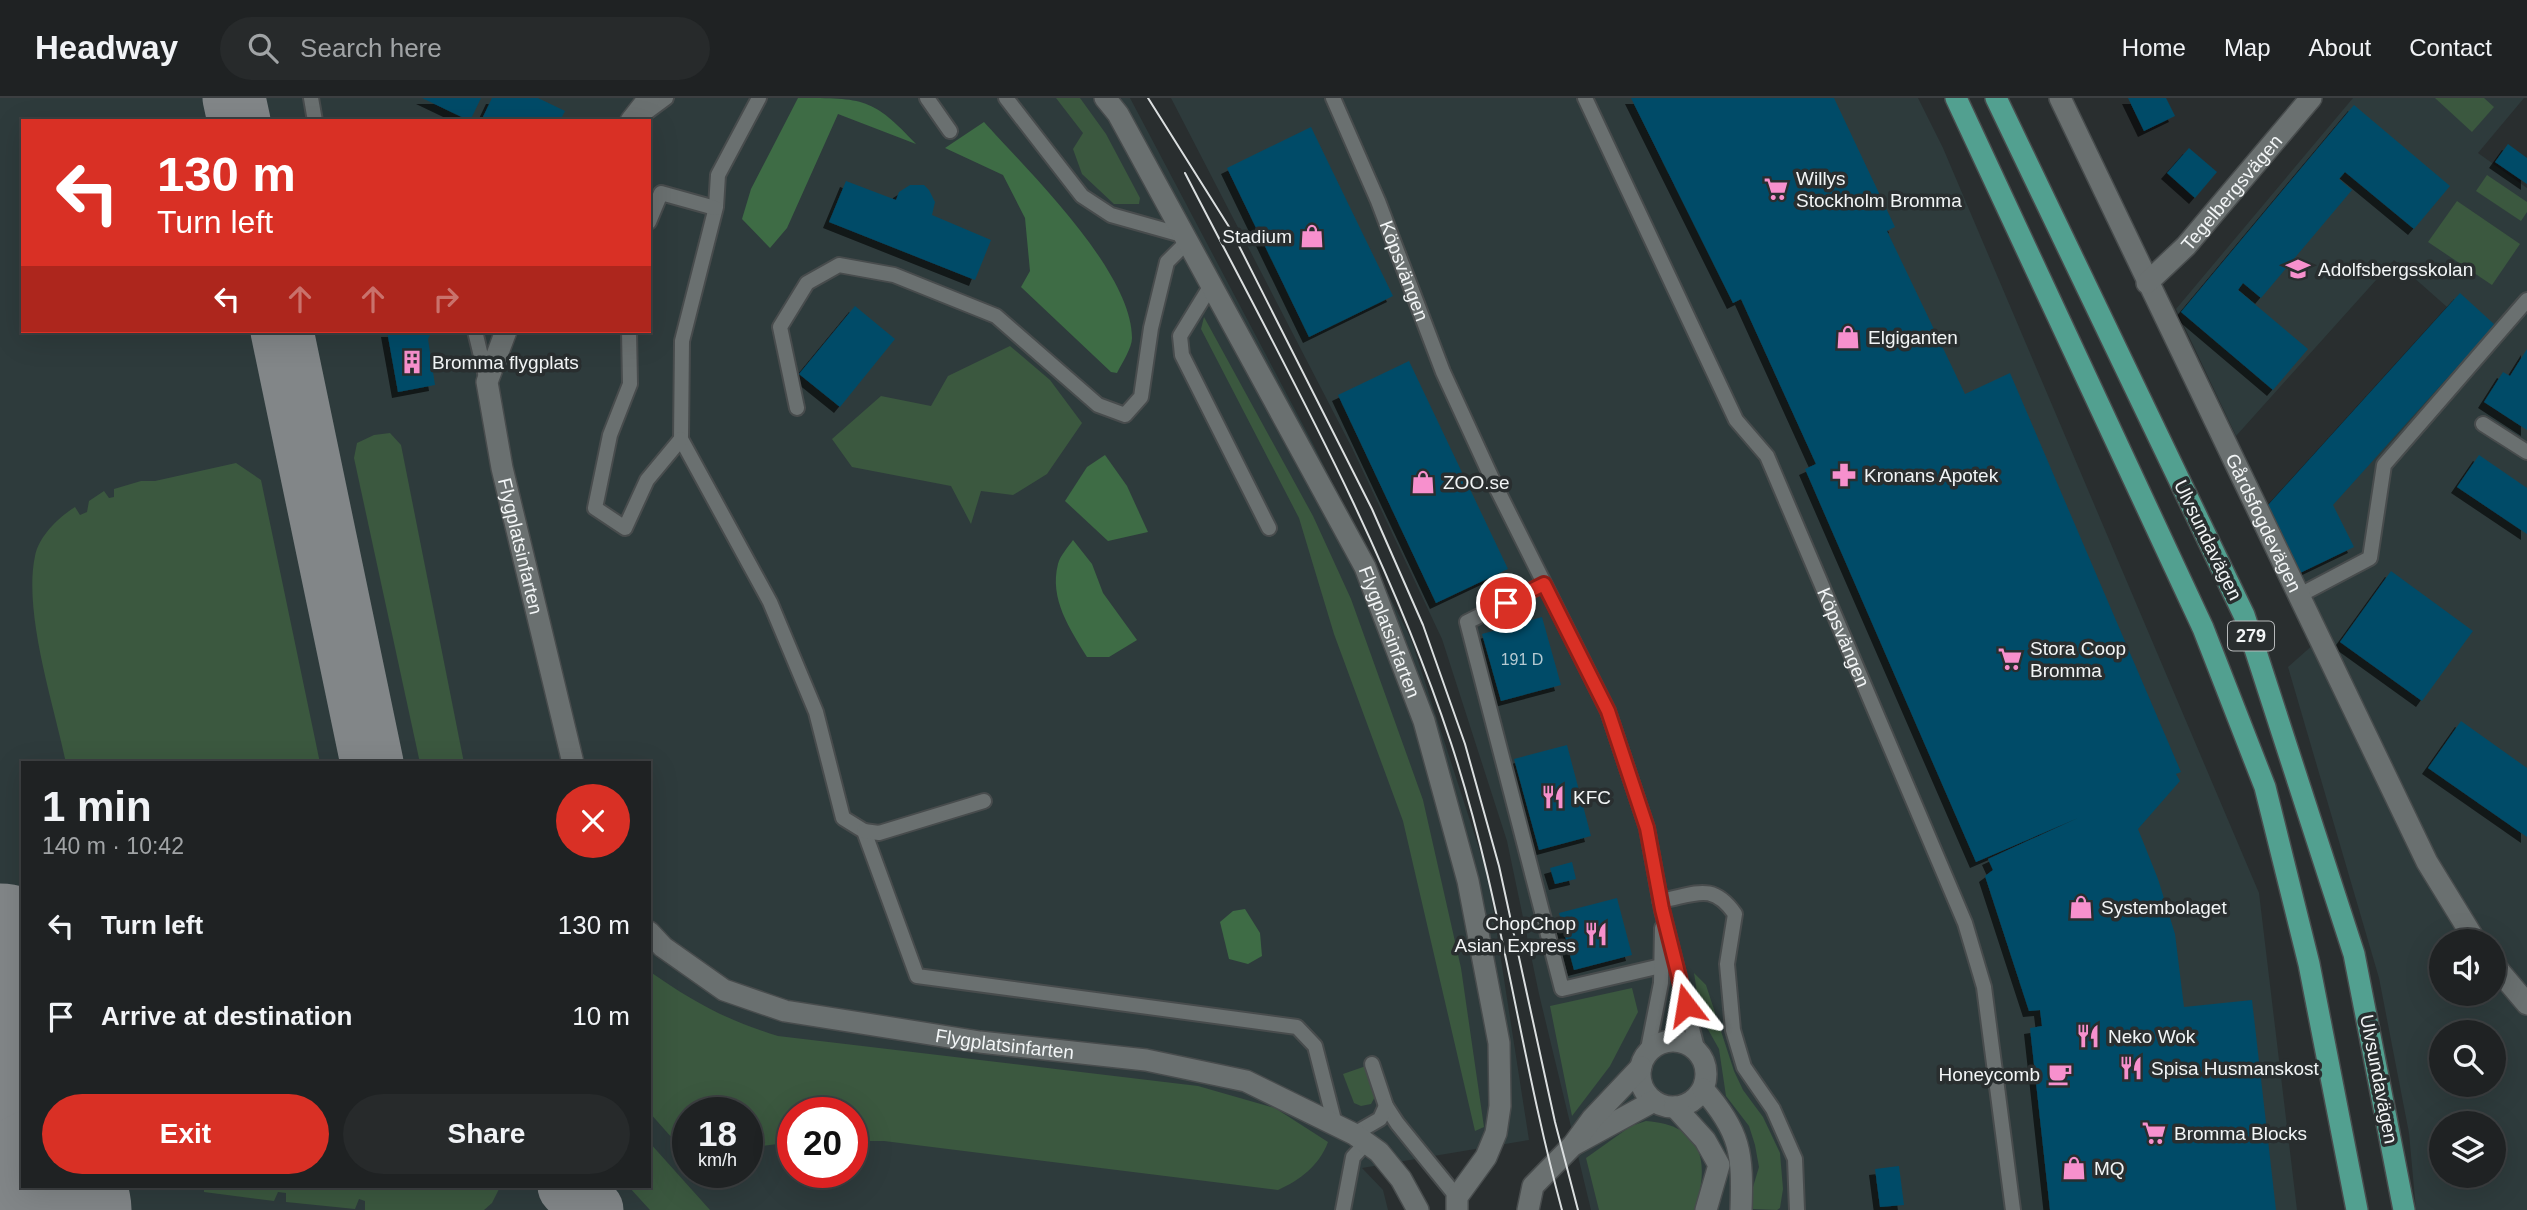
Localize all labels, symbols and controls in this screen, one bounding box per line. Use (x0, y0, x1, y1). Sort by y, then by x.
search box (220, 17, 710, 80)
text: Headway (35, 29, 178, 66)
icon: search (244, 29, 282, 67)
text: Search here (300, 33, 442, 63)
text: Home (2122, 34, 2186, 61)
text: Map (2224, 34, 2271, 61)
text: About (2309, 34, 2371, 61)
text: Contact (2409, 34, 2492, 61)
street label: Tegelbergsvägen (2177, 130, 2286, 254)
icon: left (42, 147, 133, 238)
text: 130 m (157, 147, 296, 201)
place label: Willys Stockholm Bromma (1796, 168, 1962, 211)
supermarket icon: Willys Stockholm Bromma (1762, 175, 1790, 203)
text: Turn left (157, 204, 273, 240)
street label: Köpsvängen (1376, 218, 1433, 324)
shop icon: Stadium (1298, 222, 1326, 250)
place label: Stadium (1222, 226, 1292, 247)
school or university icon: Adolfsbergsskolan (2284, 255, 2312, 283)
place label: Adolfsbergsskolan (2318, 259, 2473, 280)
icon: left (208, 280, 246, 318)
icon: ahead (281, 280, 319, 318)
icon: ahead (354, 280, 392, 318)
icon: right (427, 280, 465, 318)
shop icon: Elgiganten (1834, 323, 1862, 351)
place label: Elgiganten (1868, 327, 1958, 348)
building icon: Bromma flygplats (398, 348, 426, 376)
place label: Bromma flygplats (432, 352, 579, 373)
street label: Gårdsfogdevägen (2222, 450, 2306, 595)
pharmacy icon: Kronans Apotek (1830, 461, 1858, 489)
place label: Kronans Apotek (1864, 465, 1999, 486)
shop icon: ZOO.se (1409, 468, 1437, 496)
place label: ZOO.se (1443, 472, 1510, 493)
street label: Flygplatsinfarten (494, 476, 547, 616)
street label: Ulvsundavägen (2170, 477, 2246, 603)
street label: Flygplatsinfarten (1355, 563, 1425, 701)
pin (1476, 573, 1536, 633)
icon: arrive (1487, 584, 1525, 622)
street label: Köpsvängen (1814, 584, 1874, 690)
road number: 279 (2228, 622, 2274, 650)
place label: Stora Coop Bromma (2030, 638, 2126, 681)
supermarket icon: Stora Coop Bromma (1996, 645, 2024, 673)
house number: 191 D (1501, 651, 1543, 668)
text: 1 min (42, 783, 152, 830)
restaurant icon: KFC (1539, 783, 1567, 811)
button: close (556, 784, 630, 858)
place label: KFC (1573, 787, 1611, 808)
text: 140 m · 10:42 (42, 833, 184, 859)
shop icon: Systembolaget (2067, 893, 2095, 921)
place label: Systembolaget (2101, 897, 2227, 918)
icon: left (42, 907, 80, 945)
text: Turn left (101, 910, 203, 940)
text: 130 m (558, 910, 630, 940)
place label: ChopChop Asian Express (1455, 913, 1576, 956)
restaurant icon: ChopChop Asian Express (1582, 920, 1610, 948)
map controls (2429, 929, 2506, 1188)
button: sound (2429, 929, 2506, 1006)
position arrow (1649, 968, 1723, 1042)
icon: arrive (42, 998, 80, 1036)
text: Arrive at destination (101, 1001, 352, 1031)
text: 10 m (572, 1001, 630, 1031)
street label: Ulvsundavägen (2356, 1013, 2402, 1145)
button: search (2429, 1020, 2506, 1097)
restaurant icon: Neko Wok (2074, 1022, 2102, 1050)
street label: Flygplatsinfarten (934, 1025, 1075, 1063)
place label: Neko Wok (2108, 1026, 2196, 1047)
restaurant icon: Spisa Husmanskost (2117, 1054, 2145, 1082)
place label: Spisa Husmanskost (2151, 1058, 2320, 1079)
cafe icon: Honeycomb (2046, 1060, 2074, 1088)
place label: Honeycomb (1939, 1064, 2040, 1085)
button: Exit (42, 1094, 329, 1174)
button: Share (343, 1094, 630, 1174)
speed limit sign: 20 (777, 1097, 868, 1188)
button: layers (2429, 1111, 2506, 1188)
text: 18 (698, 1114, 737, 1153)
supermarket icon: Bromma Blocks (2140, 1119, 2168, 1147)
place label: Bromma Blocks (2174, 1123, 2307, 1144)
text: km/h (698, 1150, 737, 1170)
shop icon: MQ (2060, 1154, 2088, 1182)
place label: MQ (2094, 1158, 2125, 1179)

